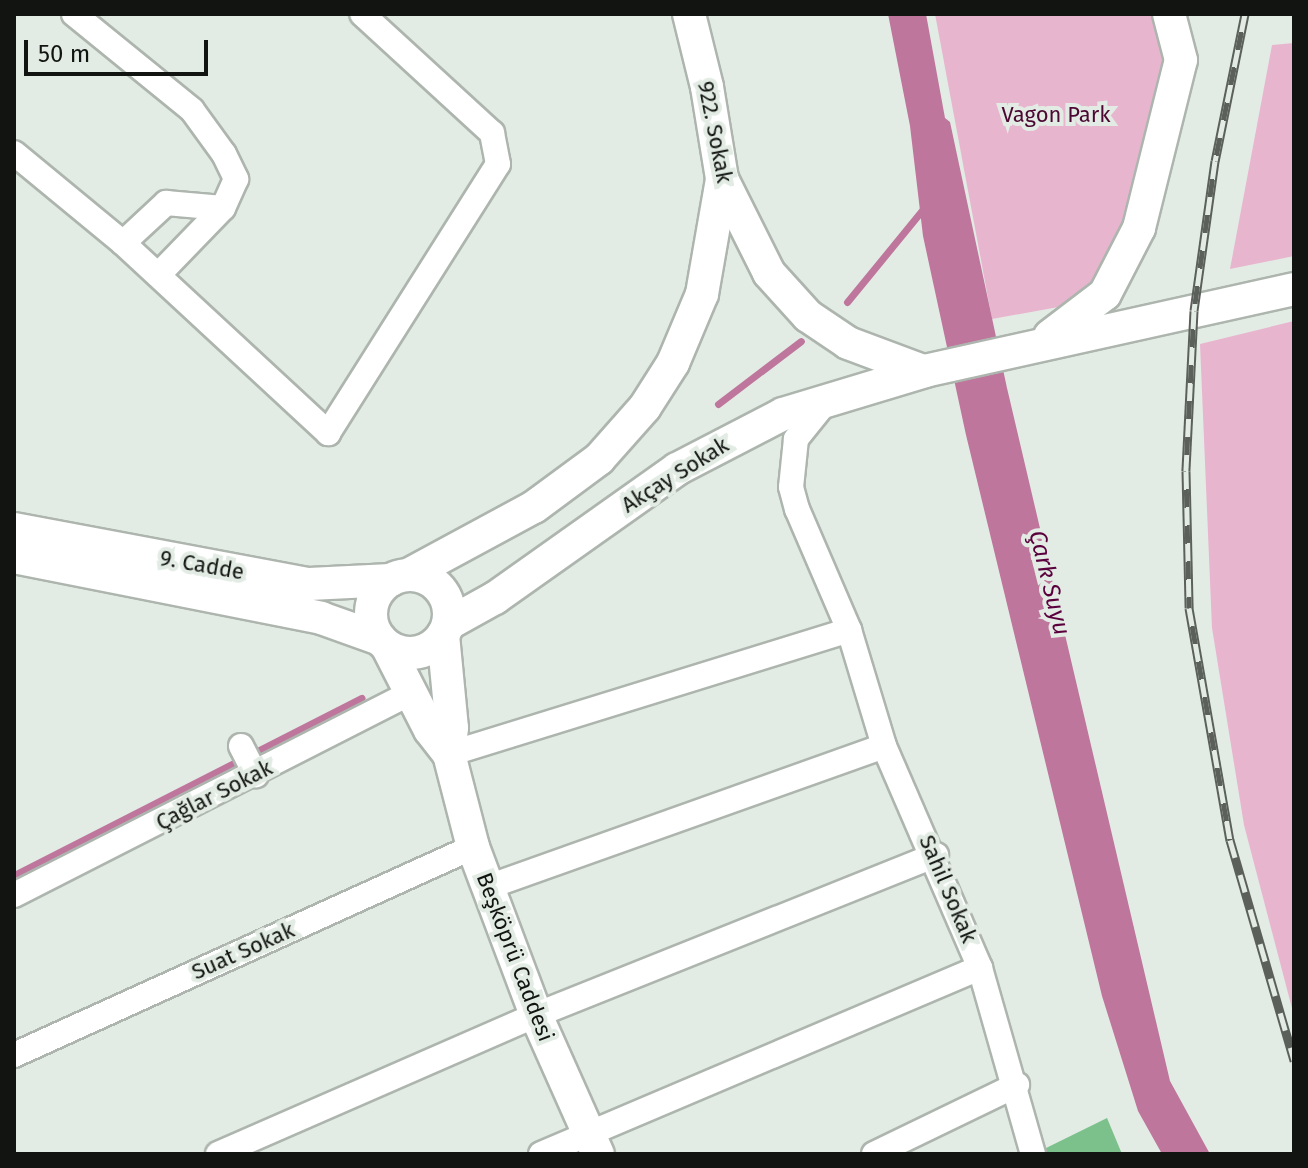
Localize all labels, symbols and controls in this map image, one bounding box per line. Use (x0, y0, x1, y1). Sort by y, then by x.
scale bar (28, 24, 212, 74)
text: 50 m (38, 40, 90, 68)
street label: 922. Sokak (692, 79, 738, 185)
park label: Vagon Park (1001, 102, 1111, 128)
street label: Akçay Sokak (617, 432, 733, 518)
water label: Çark Suyu (1022, 528, 1076, 638)
street label: 9. Cadde (158, 545, 246, 585)
street label: Çağlar Sokak (151, 754, 277, 836)
street label: Sahil Sokak (914, 831, 982, 947)
street label: Beşköprü Caddesi (471, 869, 559, 1045)
street label: Suat Sokak (188, 917, 298, 985)

